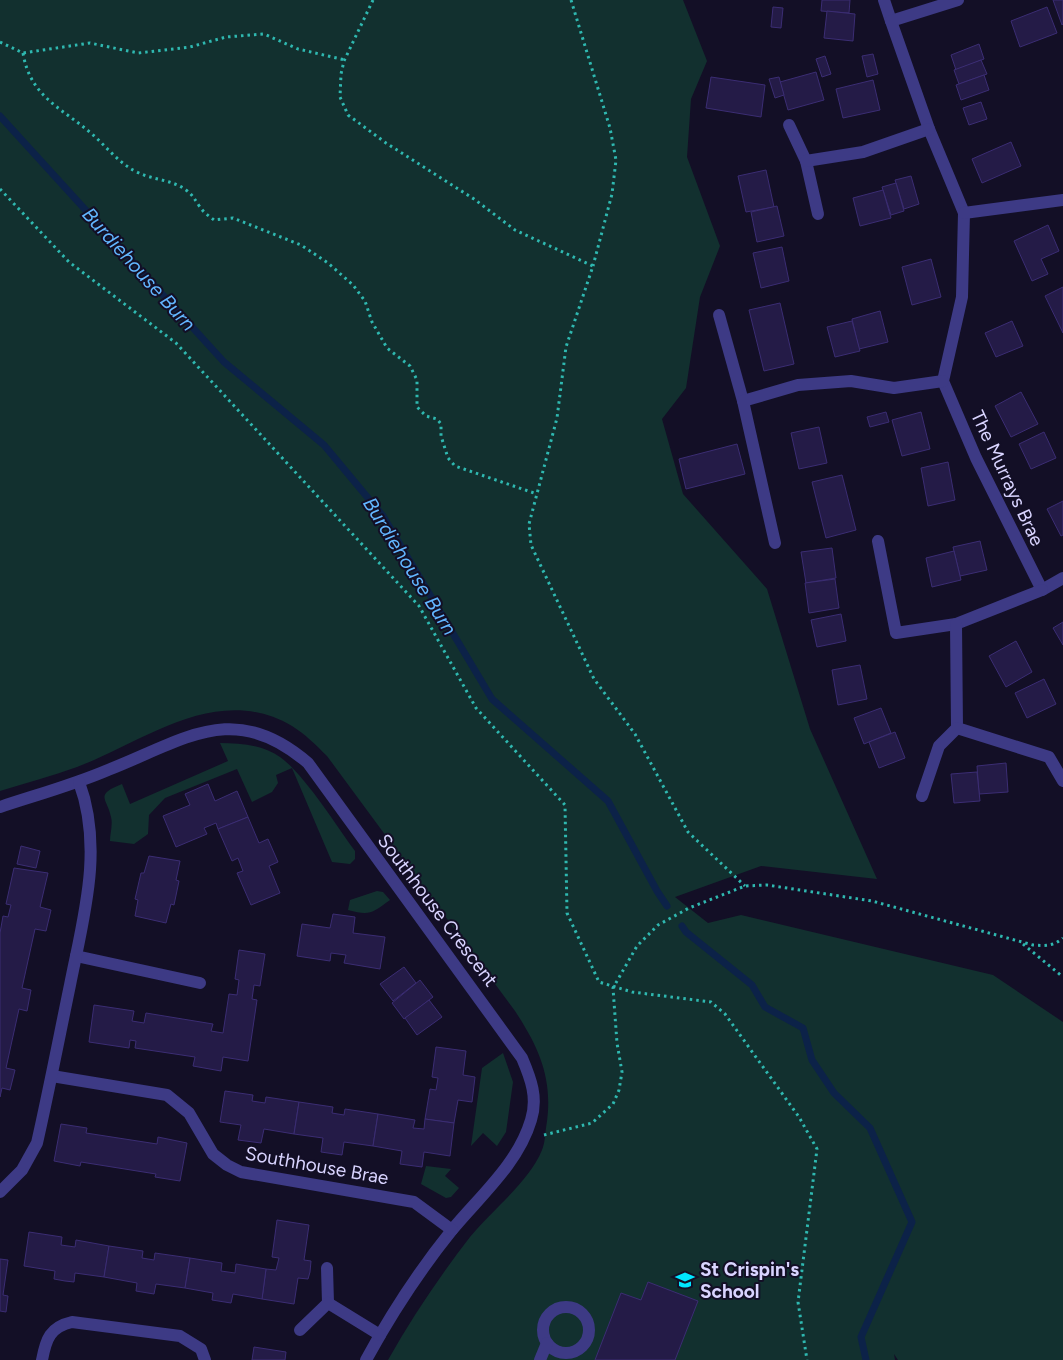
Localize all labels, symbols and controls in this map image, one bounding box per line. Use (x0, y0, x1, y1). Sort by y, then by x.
water label: Burdiehouse Burn (77, 202, 201, 336)
street label: The Murrays Brae (966, 407, 1049, 550)
water label: Burdiehouse Burn (358, 493, 462, 639)
street label: Southhouse Crescent (373, 830, 502, 991)
street label: Southhouse Brae (243, 1142, 390, 1189)
place label: St Crispin's School (700, 1258, 799, 1303)
school or university icon: St Crispin's School (674, 1269, 696, 1291)

